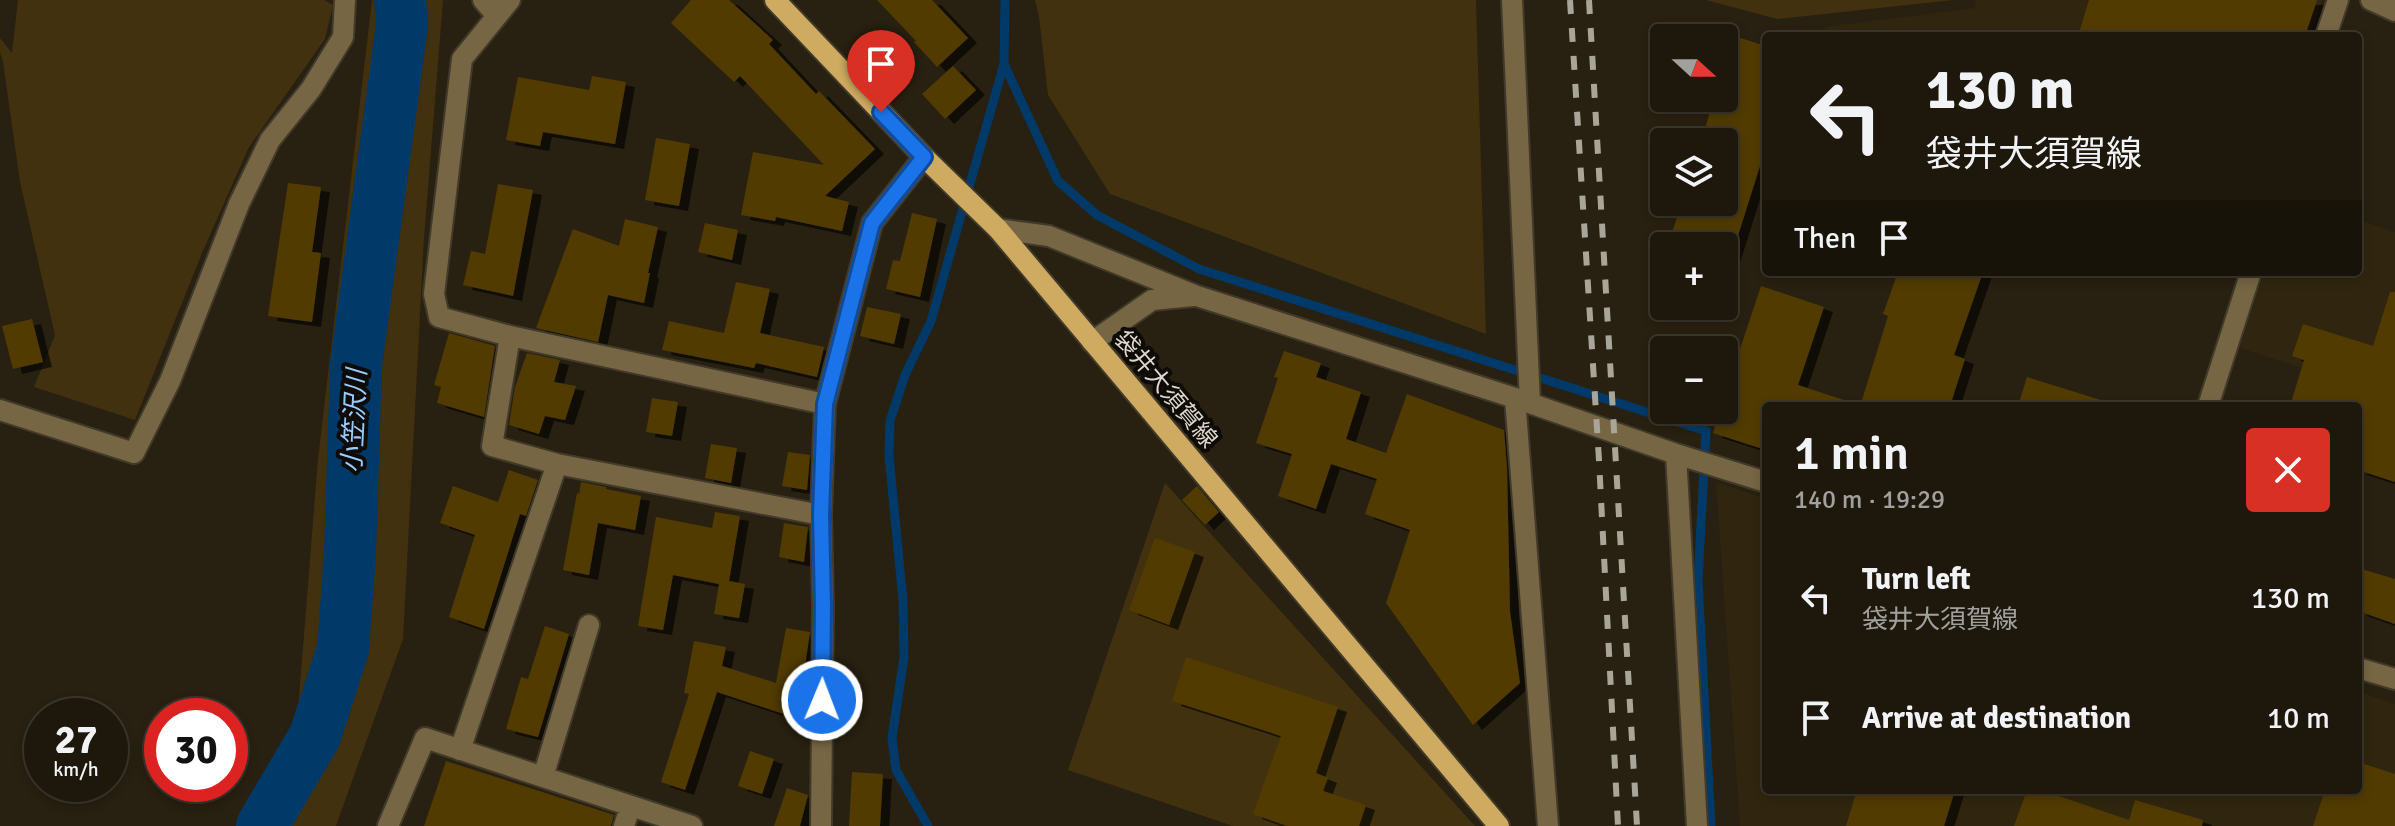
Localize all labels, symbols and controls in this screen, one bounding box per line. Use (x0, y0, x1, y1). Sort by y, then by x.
north arrow (1650, 24, 1738, 112)
map controls (1650, 24, 1738, 424)
pin (847, 30, 915, 112)
icon: arrive (859, 42, 903, 86)
text: 130 m (1926, 55, 2074, 124)
icon: left (1794, 64, 1898, 168)
button: layers (1650, 128, 1738, 216)
text: 袋井大須賀線 (1926, 132, 2142, 177)
icon: arrive (1872, 216, 1916, 260)
text: Then (1794, 220, 1856, 257)
button: + (1650, 232, 1738, 320)
street label: 袋井大須賀線 (1108, 324, 1224, 454)
button: − (1650, 336, 1738, 424)
water label: 小笠沢川 (336, 365, 374, 474)
text: 1 min (1794, 424, 1909, 483)
button: close (2246, 428, 2330, 512)
text: 140 m · 19:29 (1794, 484, 1945, 516)
text: Turn left (1862, 561, 1971, 598)
icon: left (1794, 576, 1838, 620)
text: 130 m (2251, 580, 2330, 617)
text: 袋井大須賀線 (1862, 604, 2018, 636)
position arrow (780, 658, 864, 742)
icon: arrive (1794, 696, 1838, 740)
speed limit sign: 30 (144, 698, 248, 802)
text: Arrive at destination (1862, 700, 2131, 737)
text: 10 m (2267, 700, 2330, 737)
text: 27 (54, 715, 98, 765)
text: km/h (53, 757, 99, 782)

